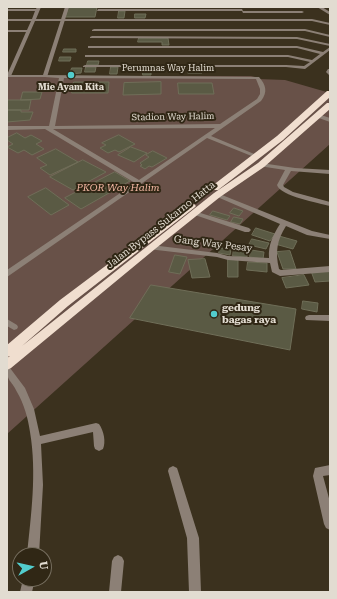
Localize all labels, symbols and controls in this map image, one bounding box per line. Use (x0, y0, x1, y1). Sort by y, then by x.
street label: Perumnas Way Halim (122, 63, 214, 73)
marker: Mie Ayam Kita (66, 70, 76, 80)
place label: Mie Ayam Kita (38, 82, 104, 92)
street label: Stadion Way Halim (131, 111, 215, 123)
street label: Jalan Bypass Sukarno Hatta (104, 179, 218, 271)
park label: PKOR Way Halim (76, 182, 160, 194)
street label: Gang Way Pesay (173, 233, 253, 255)
place label: gedung bagas raya (222, 302, 276, 326)
marker: gedung bagas raya (209, 309, 219, 319)
north arrow (12, 547, 52, 587)
text: U (36, 560, 50, 570)

